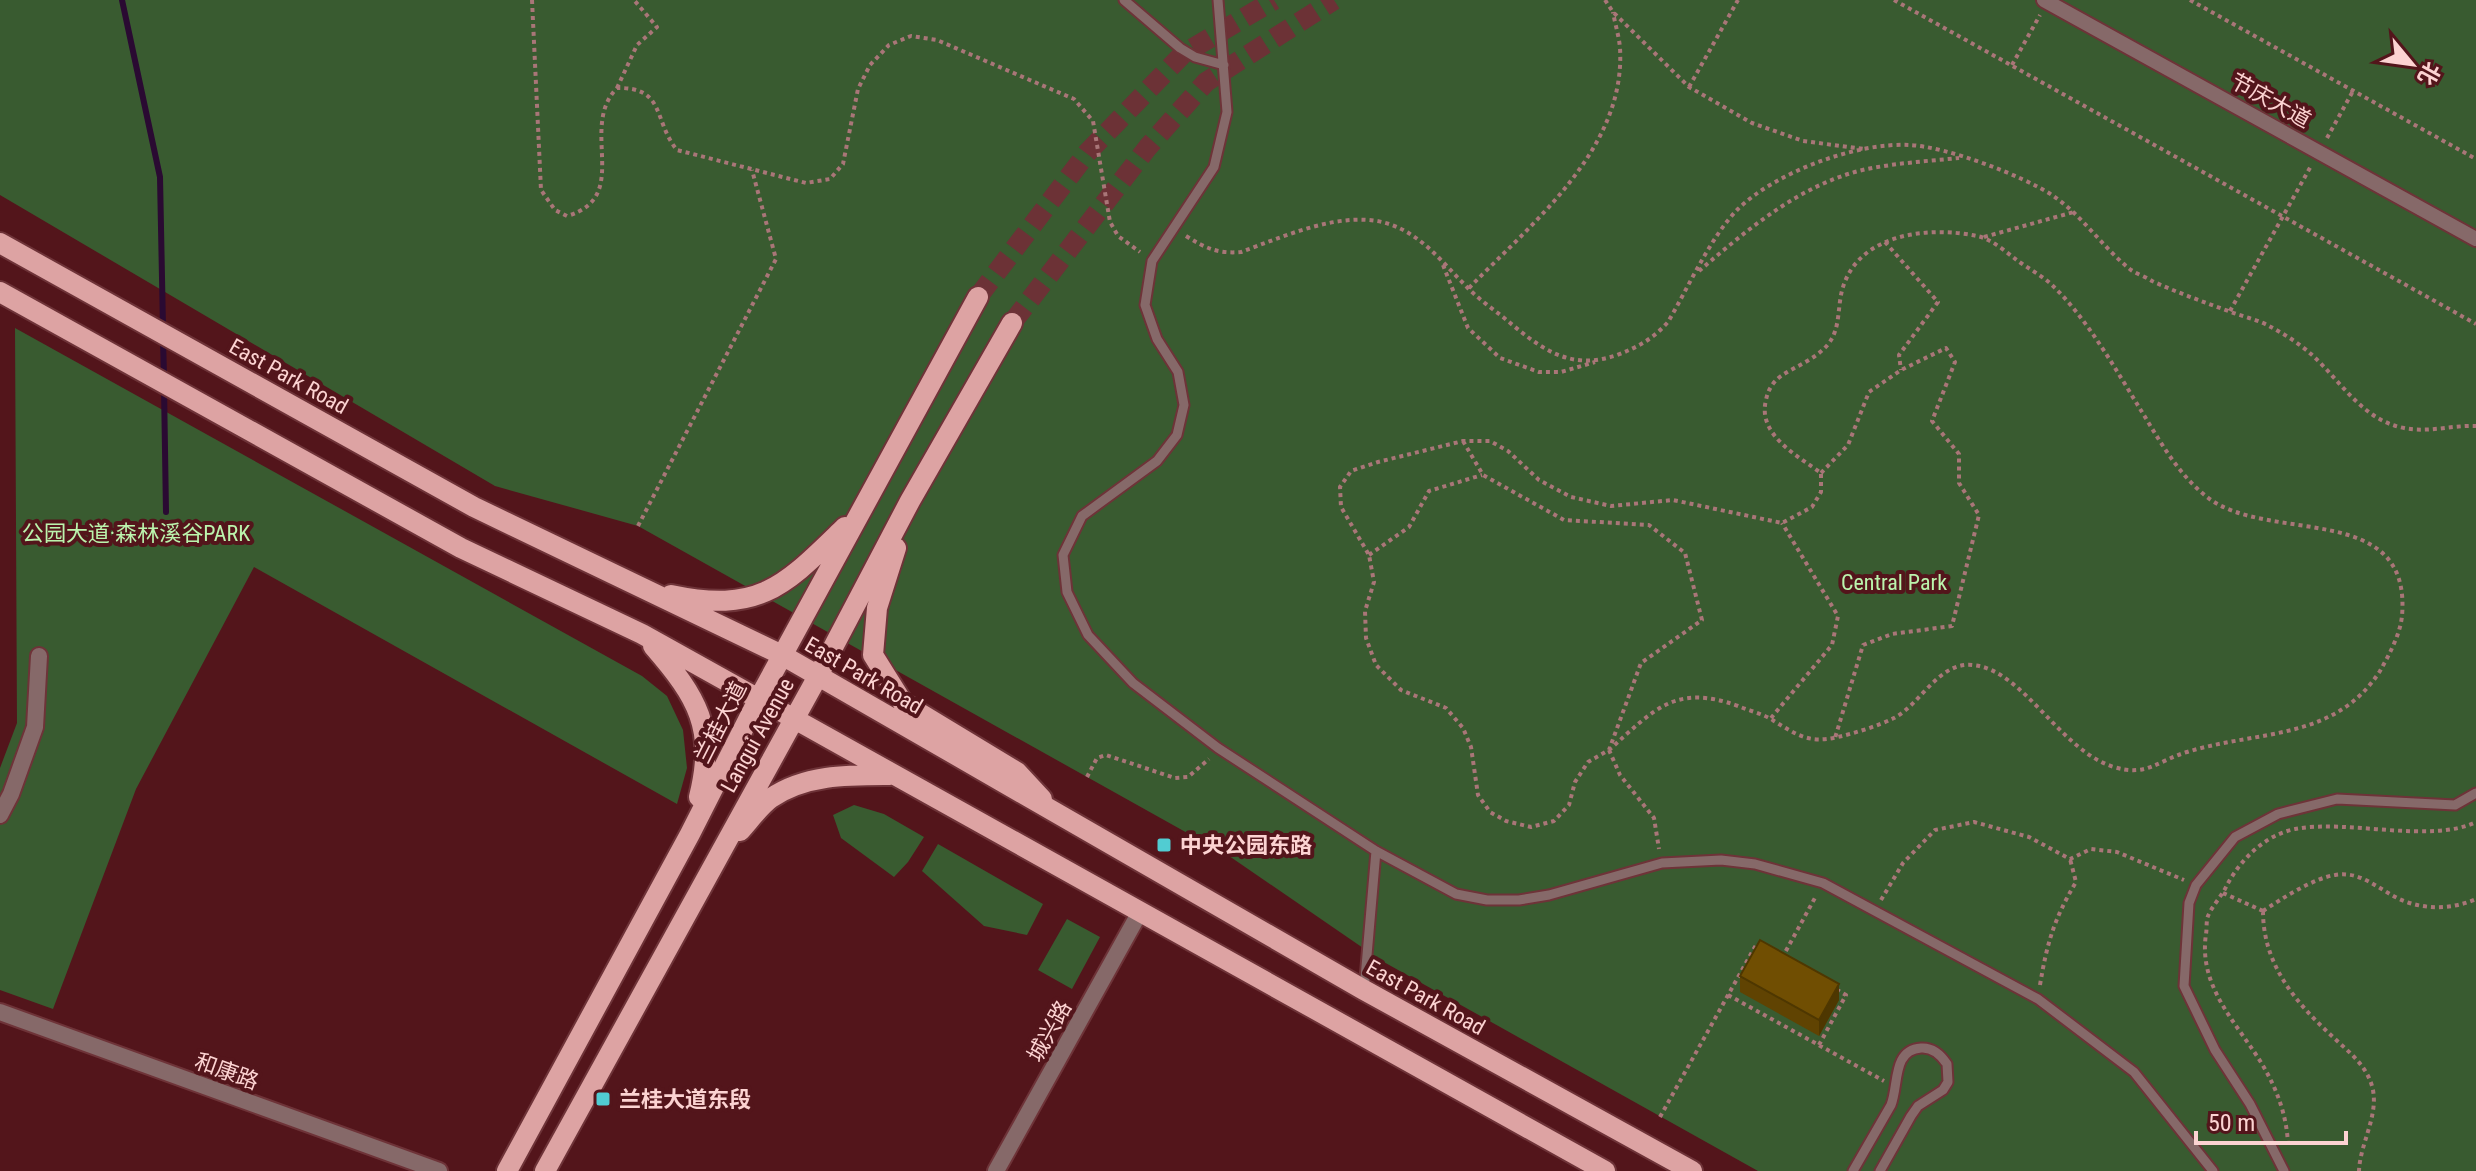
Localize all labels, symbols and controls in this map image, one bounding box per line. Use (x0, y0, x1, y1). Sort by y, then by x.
north arrow (2372, 24, 2452, 104)
text: 北 (2413, 58, 2445, 89)
street label: 节庆大道 (2226, 68, 2315, 133)
street label: East Park Road (225, 334, 352, 419)
park label: 公园大道·森林溪谷PARK (22, 521, 250, 546)
park label: Central Park (1841, 570, 1947, 595)
street label: East Park Road (801, 632, 927, 719)
street label: Langui Avenue (716, 674, 799, 797)
street label: 兰桂大道 (689, 677, 752, 767)
place label: 中央公园东路 (1180, 833, 1312, 858)
marker: 中央公园东路 (1155, 836, 1173, 854)
street label: East Park Road (1362, 955, 1489, 1040)
street label: 城兴路 (1023, 996, 1076, 1066)
street label: 和康路 (192, 1048, 262, 1095)
place label: 兰桂大道东段 (619, 1087, 751, 1112)
marker: 兰桂大道东段 (594, 1090, 612, 1108)
scale bar (2196, 1095, 2346, 1145)
text: 50 m (2208, 1109, 2255, 1137)

